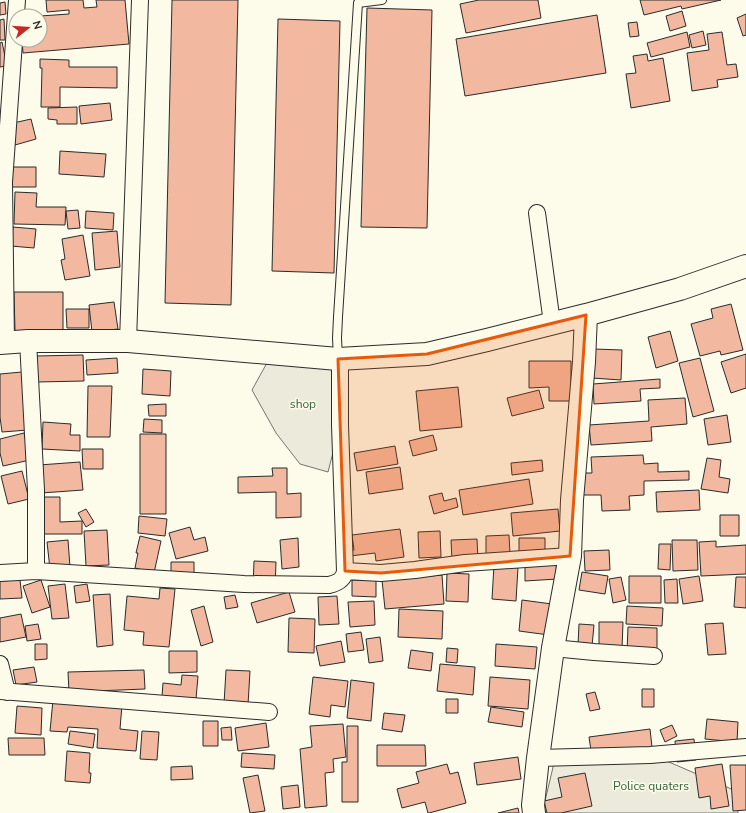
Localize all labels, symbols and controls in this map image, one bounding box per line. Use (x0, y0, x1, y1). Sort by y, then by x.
north arrow (8, 8, 48, 48)
text: N (29, 19, 45, 31)
park label: shop (290, 396, 316, 412)
park label: Police quaters (613, 778, 689, 794)

